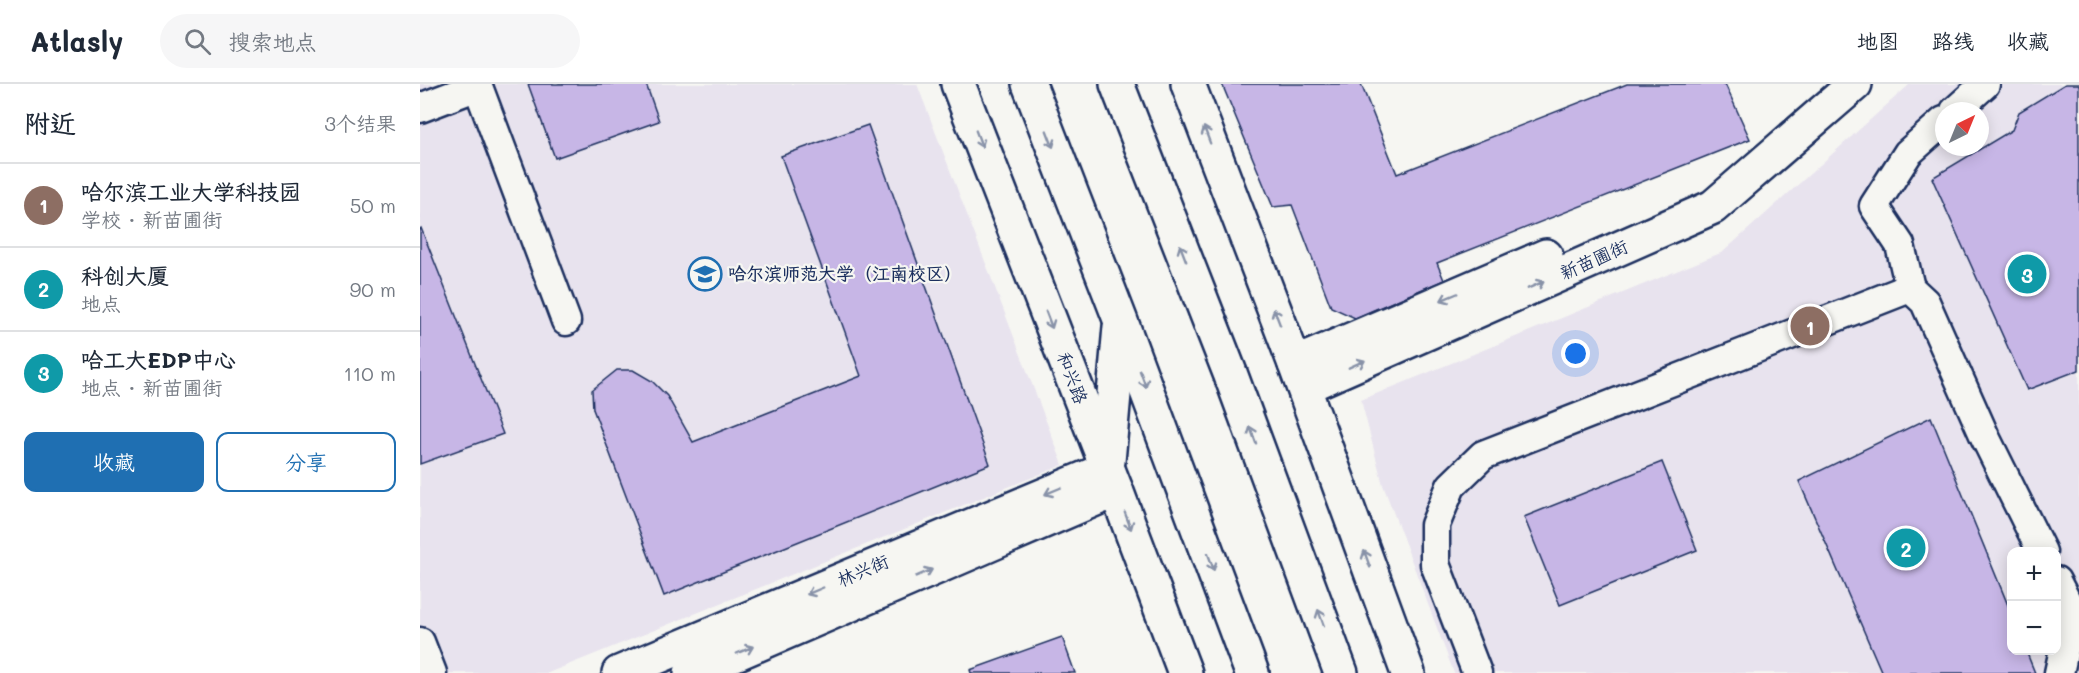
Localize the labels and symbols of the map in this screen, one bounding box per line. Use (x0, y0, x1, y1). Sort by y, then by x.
north arrow (1935, 102, 1989, 156)
one-way arrow (1201, 126, 1212, 145)
one-way arrow (974, 129, 985, 147)
one-way arrow (1045, 129, 1056, 147)
street label: 新苗圃街 (1556, 233, 1631, 285)
one-way arrow (1177, 244, 1188, 263)
pin: 3 (2008, 252, 2046, 297)
school or university icon: 哈尔滨师范大学（江南校区） (687, 256, 723, 292)
place label: 哈尔滨师范大学（江南校区） (728, 261, 962, 285)
one-way arrow (1526, 279, 1544, 291)
one-way arrow (1441, 292, 1459, 304)
pin: 1 (1790, 304, 1830, 348)
one-way arrow (1271, 308, 1282, 327)
one-way arrow (1045, 311, 1056, 329)
your location (1561, 339, 1590, 368)
street label: 和兴路 (1052, 348, 1094, 407)
one-way arrow (1348, 358, 1366, 369)
one-way arrow (1138, 369, 1149, 388)
one-way arrow (1247, 426, 1258, 445)
one-way arrow (1044, 486, 1063, 497)
one-way arrow (1124, 512, 1135, 530)
pin: 2 (1886, 526, 1926, 570)
street label: 林兴街 (833, 548, 892, 592)
one-way arrow (1360, 550, 1371, 569)
one-way arrow (1206, 552, 1217, 571)
one-way arrow (914, 567, 932, 578)
one-way arrow (806, 586, 825, 597)
one-way arrow (1314, 609, 1325, 628)
one-way arrow (735, 644, 753, 655)

